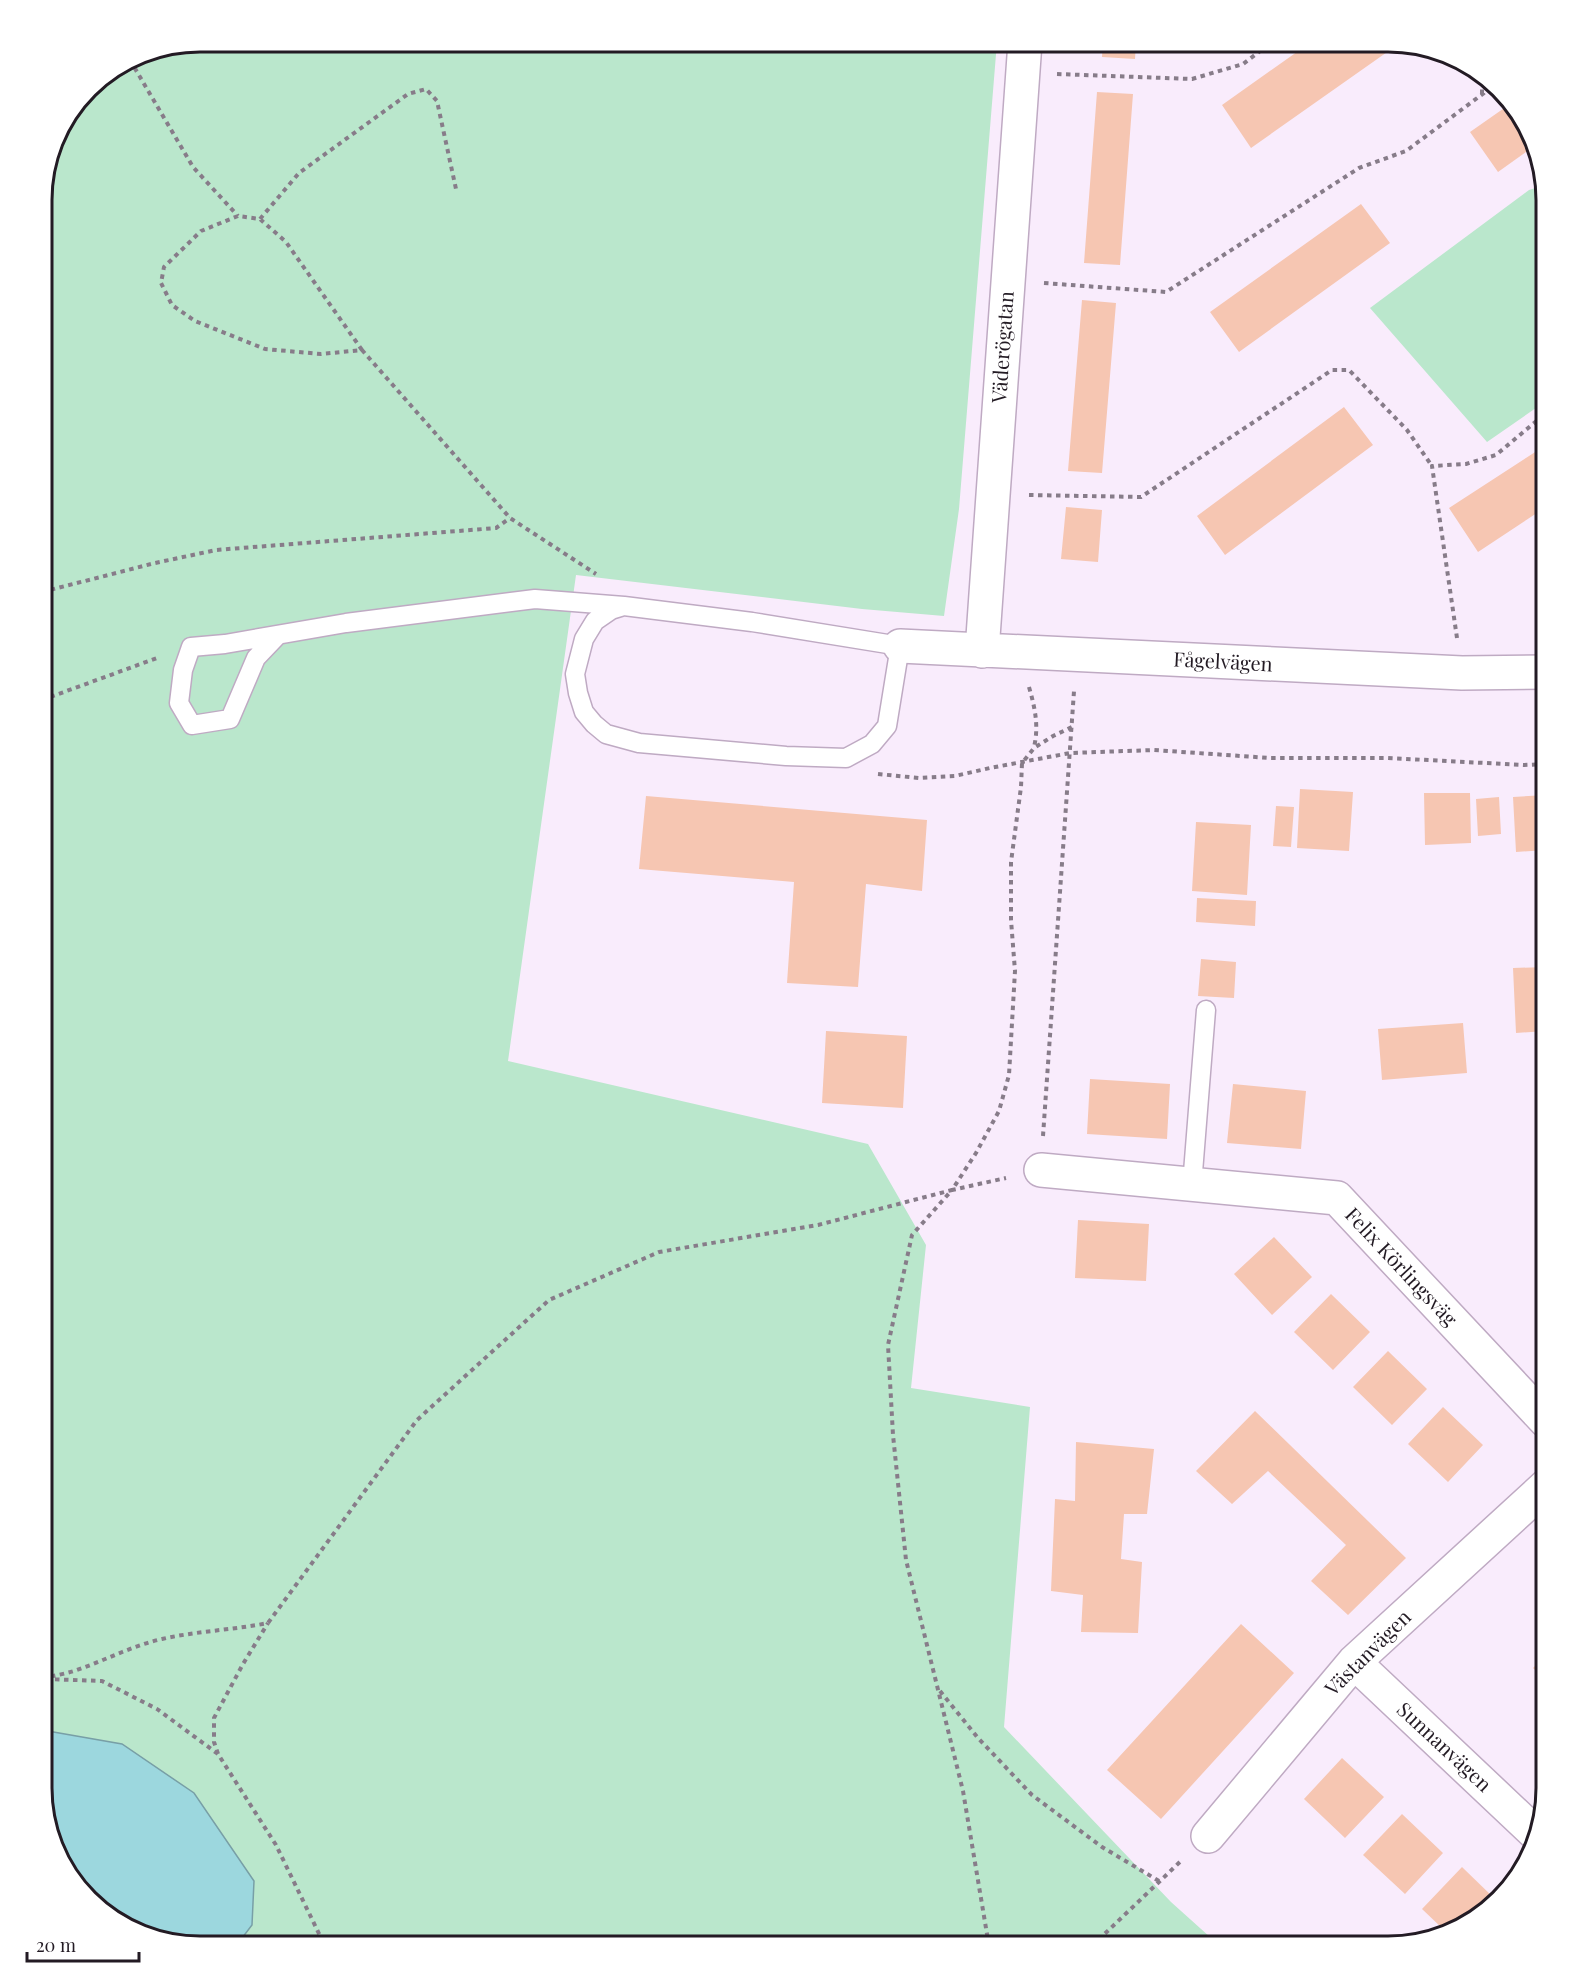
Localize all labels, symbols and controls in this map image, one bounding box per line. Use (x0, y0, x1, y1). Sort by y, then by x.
street label: Väderögatan (984, 290, 1019, 405)
street label: Fågelvägen (1173, 644, 1273, 677)
street label: Felix Körlingsväg (1340, 1201, 1465, 1332)
street label: Västanvägen (1317, 1603, 1416, 1702)
street label: Sunnanvägen (1392, 1695, 1498, 1797)
scale bar (27, 1925, 140, 1963)
text: 20 m (36, 1933, 76, 1957)

